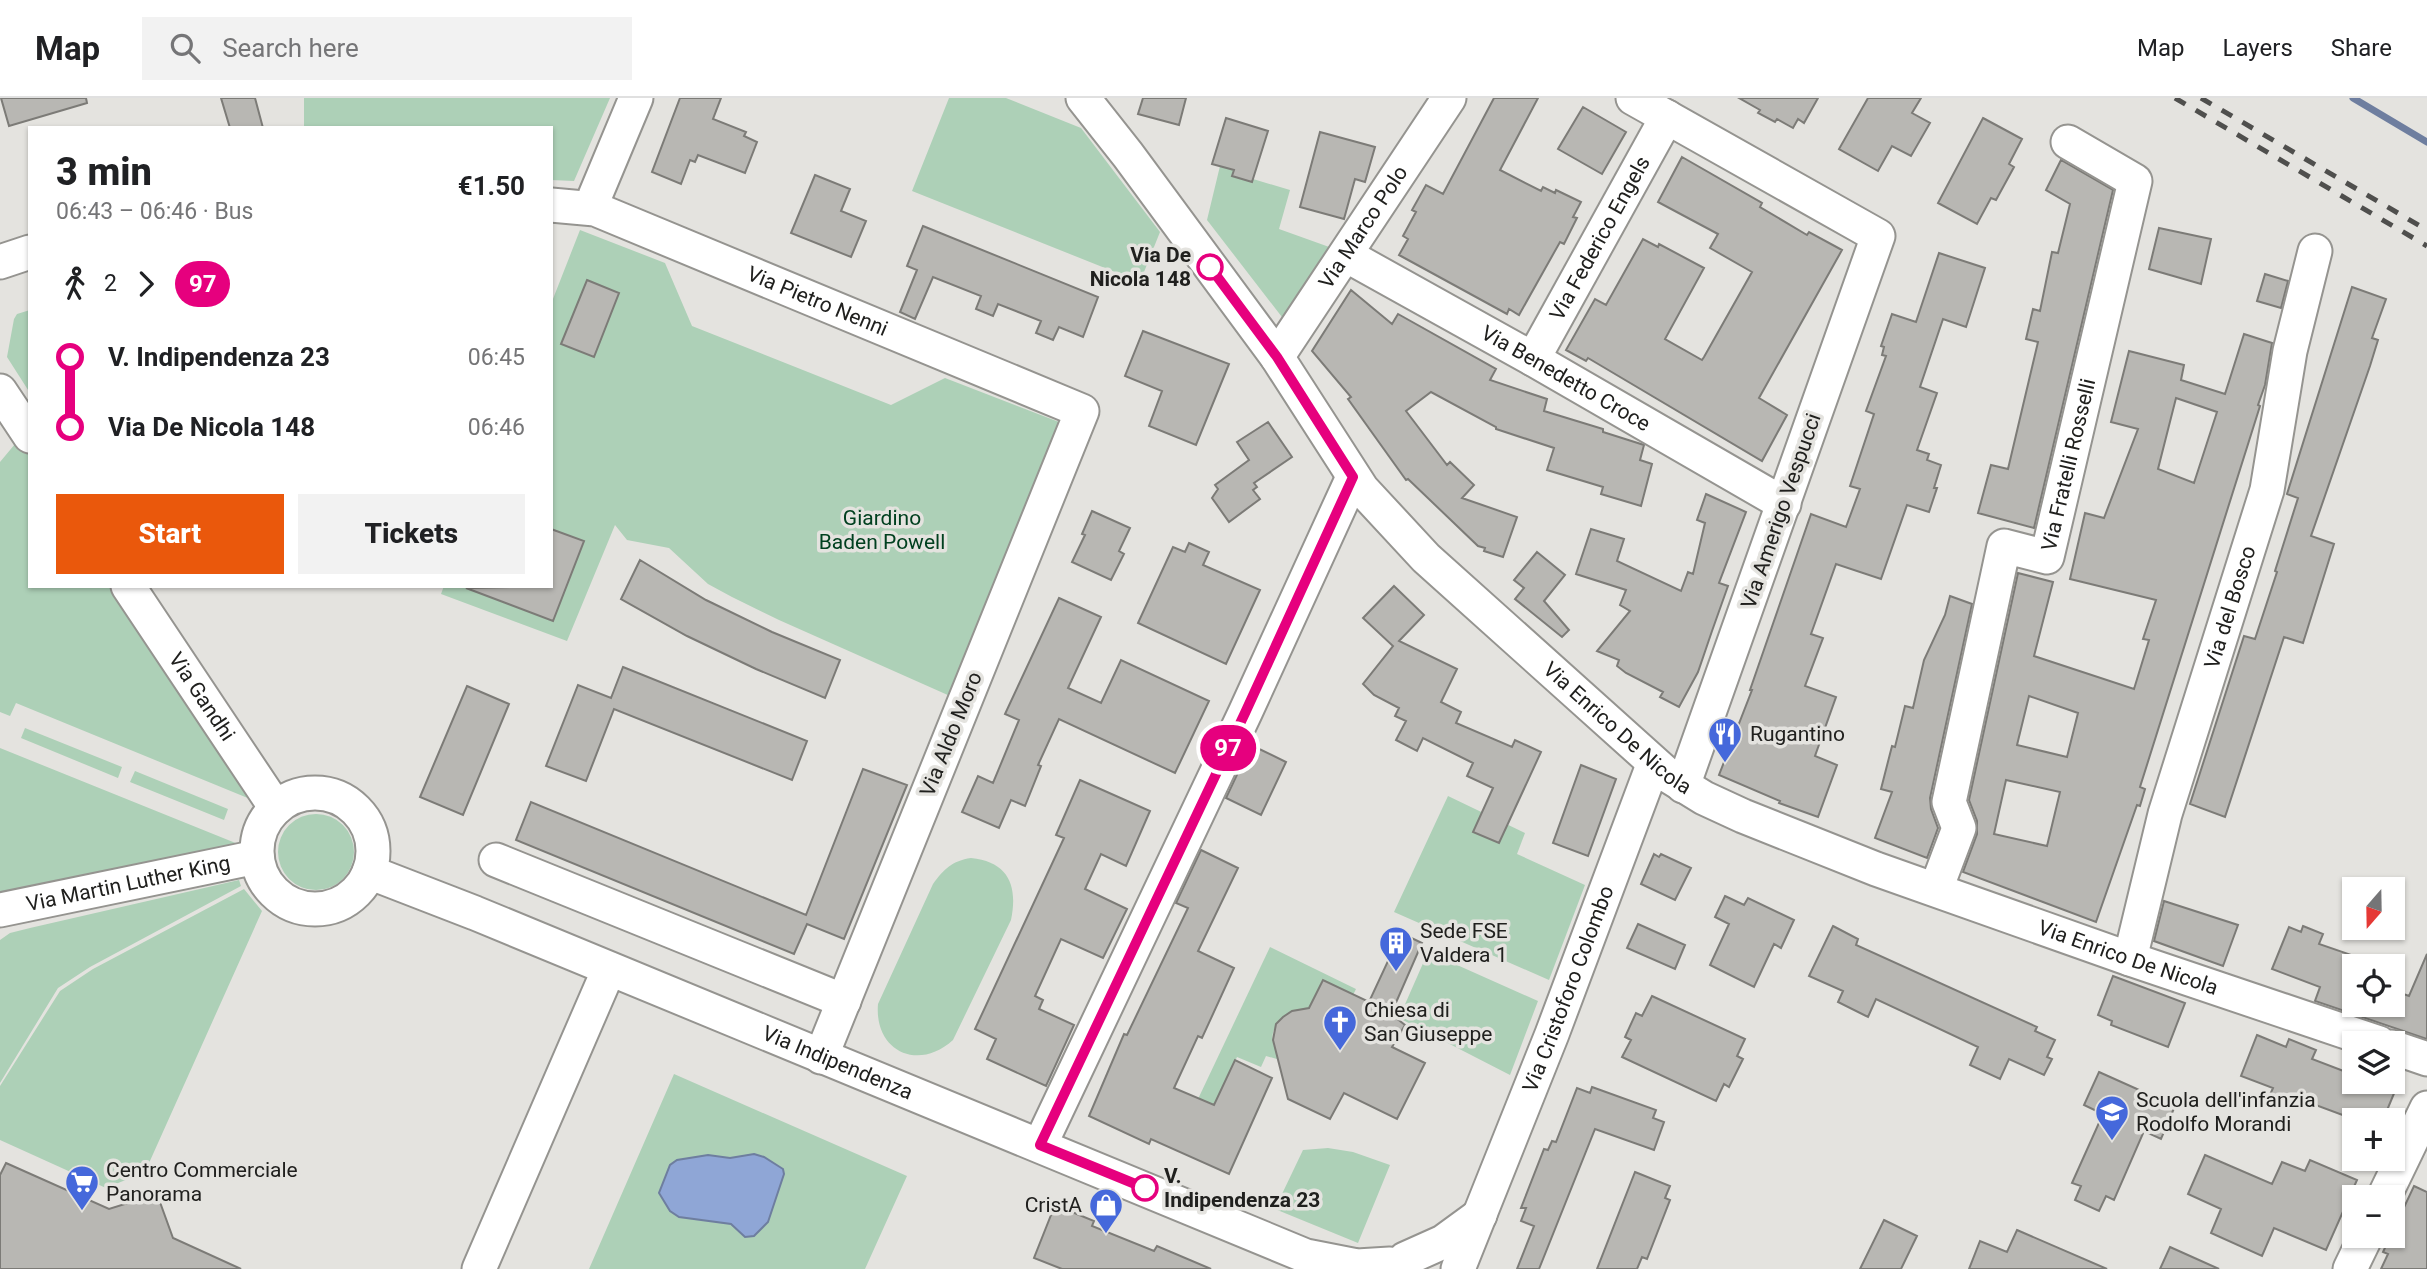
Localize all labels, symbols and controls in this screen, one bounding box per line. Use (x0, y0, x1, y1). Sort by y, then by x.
search box (142, 17, 632, 80)
text: Map (35, 29, 100, 68)
icon: search (166, 29, 204, 67)
text: Search here (222, 33, 359, 63)
text: Map (2137, 34, 2185, 62)
text: Layers (2223, 34, 2293, 62)
text: Share (2331, 34, 2392, 62)
text: 3 min (56, 150, 152, 194)
street label: Via Federico Engels (1545, 152, 1655, 324)
street label: Via Marco Polo (1314, 161, 1413, 293)
text: €1.50 (458, 171, 525, 201)
text: 06:43 – 06:46 · Bus (56, 198, 253, 225)
place label: Via De Nicola 148 (1090, 243, 1191, 291)
marker: Via De Nicola 148 (1197, 254, 1223, 280)
street label: Via Pietro Nenni (744, 261, 891, 341)
icon: walk (56, 265, 94, 303)
icon: forward (127, 265, 165, 303)
text: 2 (104, 270, 117, 297)
text: 97 (189, 270, 216, 298)
street label: Via Benedetto Croce (1477, 321, 1654, 436)
text: V. Indipendenza 23 (108, 342, 330, 372)
text: 06:45 (468, 344, 525, 371)
street label: Via Fratelli Rosselli (2037, 376, 2100, 553)
street label: Via Amerigo Vespucci (1736, 410, 1826, 612)
text: Via De Nicola 148 (108, 412, 315, 442)
text: 06:46 (468, 414, 525, 441)
button: Start (56, 494, 284, 574)
button: Tickets (298, 494, 525, 574)
park label: Giardino Baden Powell (819, 506, 945, 554)
street label: Via del Bosco (2200, 543, 2261, 672)
street label: Via Gandhi (164, 648, 240, 745)
street label: Via Enrico De Nicola (1538, 657, 1696, 799)
street label: Via Aldo Moro (915, 668, 987, 800)
restaurant icon: Rugantino (1706, 715, 1744, 764)
place label: Rugantino (1750, 722, 1845, 746)
line badge: 97 (1196, 725, 1260, 771)
text: 97 (1214, 734, 1242, 762)
street label: Via Martin Luther King (24, 851, 232, 916)
north arrow (2342, 877, 2404, 940)
map controls (2342, 877, 2405, 1248)
street label: Via Cristoforo Colombo (1518, 882, 1619, 1096)
street label: Via Enrico De Nicola (2035, 915, 2221, 1000)
place label: Sede FSE Valdera 1 (1420, 919, 1508, 967)
building icon: Sede FSE Valdera 1 (1377, 924, 1415, 973)
button: locate (2342, 954, 2405, 1017)
place label: Chiesa di San Giuseppe (1364, 998, 1492, 1046)
church icon: Chiesa di San Giuseppe (1321, 1003, 1359, 1052)
street label: Via Indipendenza (759, 1021, 916, 1104)
button: layers (2342, 1031, 2405, 1094)
place label: Scuola dell'infanzia Rodolfo Morandi (2136, 1088, 2316, 1136)
school or university icon: Scuola dell'infanzia Rodolfo Morandi (2093, 1093, 2131, 1142)
button: + (2342, 1108, 2405, 1171)
place label: Centro Commerciale Panorama (106, 1158, 298, 1206)
supermarket icon: Centro Commerciale Panorama (63, 1163, 101, 1212)
place label: V. Indipendenza 23 (1164, 1164, 1320, 1212)
marker: V. Indipendenza 23 (1132, 1175, 1158, 1201)
button: − (2342, 1185, 2405, 1248)
shop icon: CristA (1087, 1186, 1125, 1235)
place label: CristA (1025, 1193, 1082, 1217)

